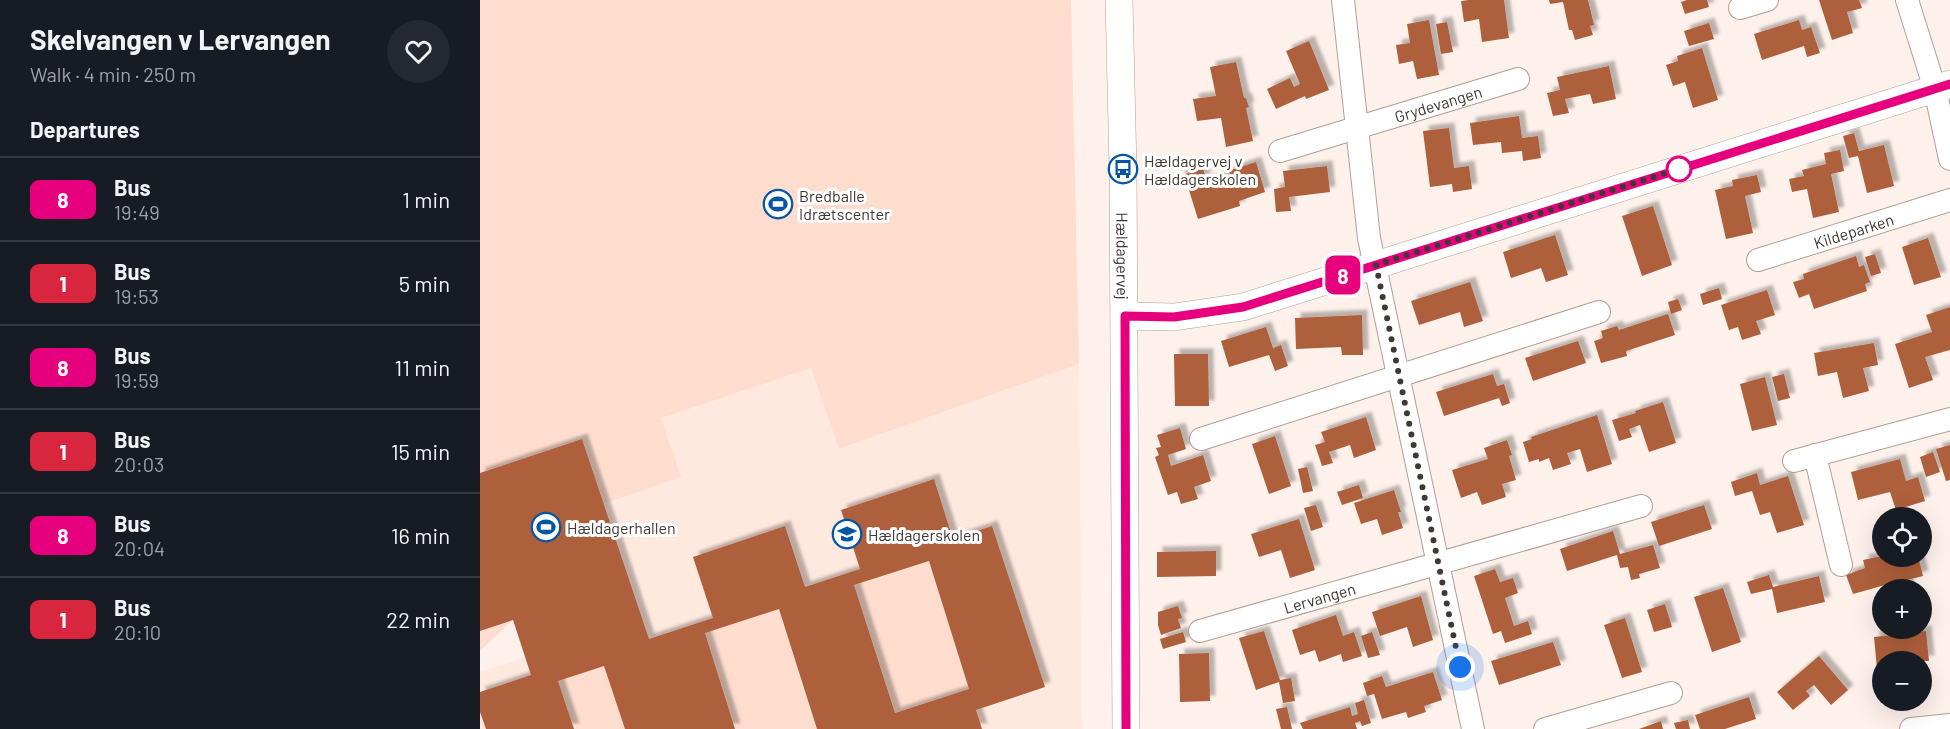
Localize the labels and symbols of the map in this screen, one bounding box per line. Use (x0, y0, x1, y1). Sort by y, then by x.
street label: Grydevangen (1392, 81, 1484, 125)
place label: Hældagervej v Hældagerskolen (1144, 151, 1256, 188)
bus stop icon: Hældagervej v Hældagerskolen (1107, 153, 1139, 185)
unlabelled marker (1666, 156, 1692, 182)
place label: Bredballe Idrætscenter (799, 186, 890, 223)
sports icon: Bredballe Idrætscenter (762, 188, 794, 220)
street label: Kildeparken (1811, 209, 1896, 252)
street label: Hældagervej (1114, 212, 1133, 300)
line badge: 8 (1324, 256, 1362, 294)
sports icon: Hældagerhallen (530, 511, 562, 543)
place label: Hældagerhallen (567, 518, 676, 537)
school or university icon: Hældagerskolen (831, 518, 863, 550)
place label: Hældagerskolen (868, 525, 980, 544)
street label: Lervangen (1281, 578, 1357, 616)
your location (1445, 652, 1475, 682)

